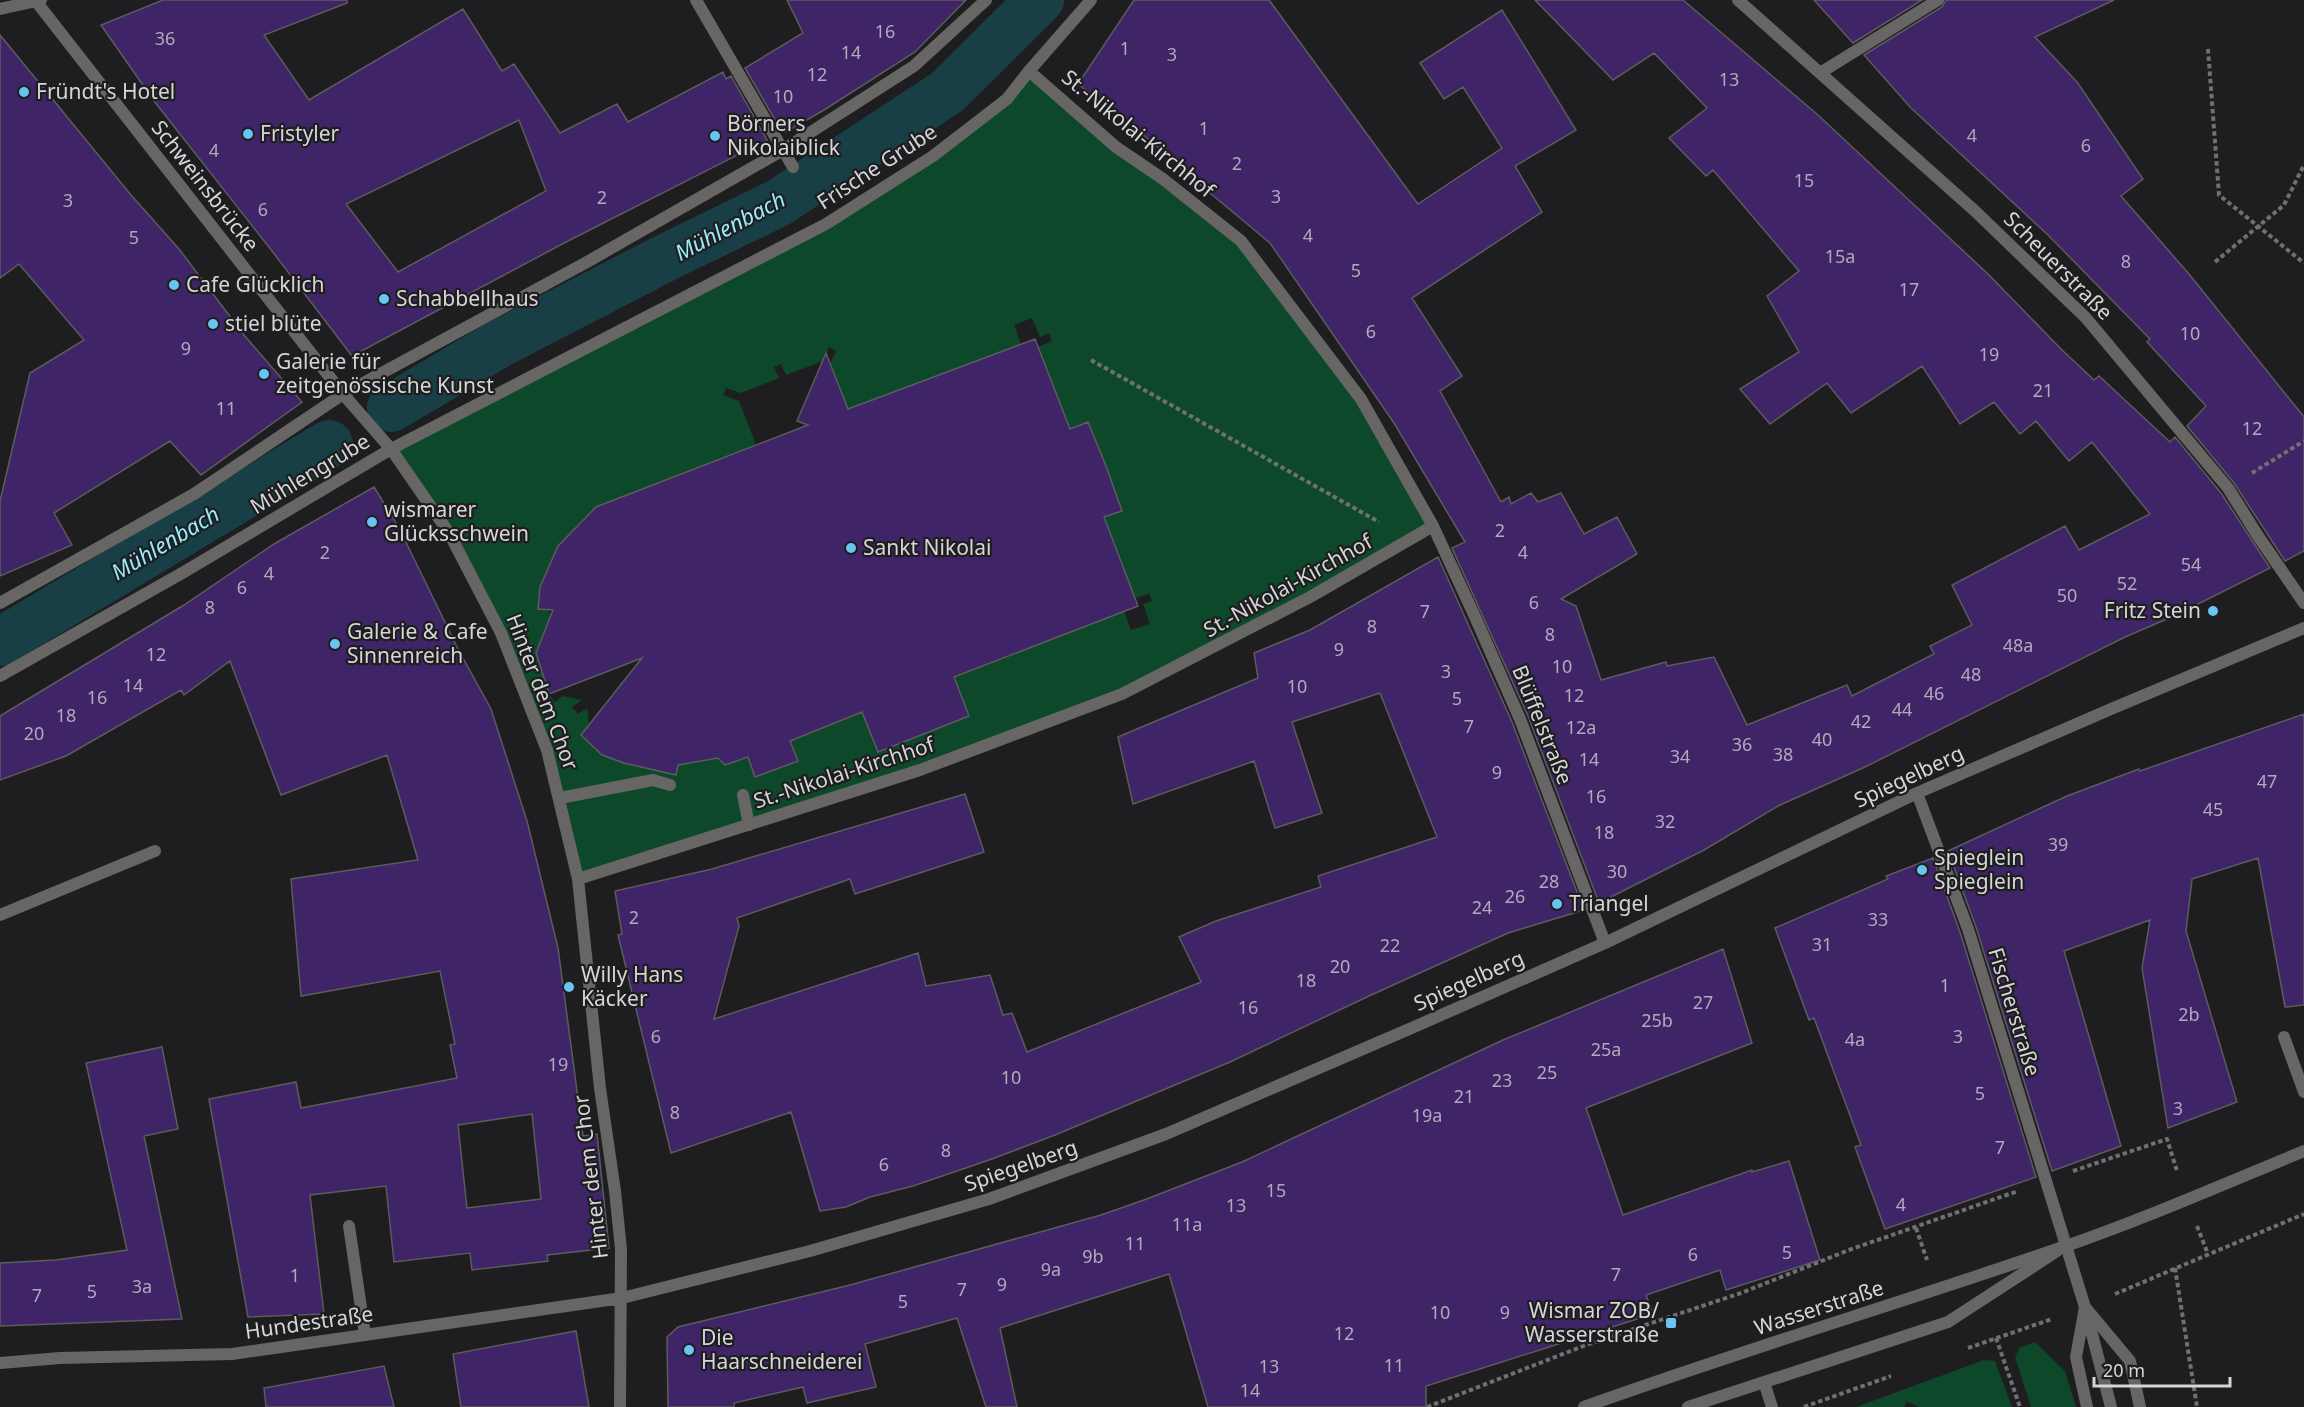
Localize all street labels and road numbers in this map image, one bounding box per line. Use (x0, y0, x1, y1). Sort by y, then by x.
street label: St.-Nikolai-Kirchhof (1056, 63, 1222, 205)
street label: Schweinsbrücke (146, 114, 266, 257)
street label: Frische Grube (811, 117, 942, 215)
street label: Scheuerstraße (1998, 205, 2119, 326)
street label: Mühlengrube (245, 426, 374, 520)
street label: St.-Nikolai-Kirchhof (1198, 526, 1378, 643)
street label: Hinter dem Chor (500, 610, 586, 774)
street label: Blüffelstraße (1506, 661, 1580, 789)
street label: St.-Nikolai-Kirchhof (750, 729, 939, 815)
street label: Spiegelberg (1849, 738, 1968, 814)
street label: Spiegelberg (1409, 943, 1528, 1017)
street label: Fischerstraße (1982, 944, 2048, 1079)
street label: Hinter dem Chor (566, 1093, 614, 1261)
street label: Spiegelberg (960, 1133, 1081, 1198)
street label: Wasserstraße (1751, 1273, 1887, 1341)
street label: Hundestraße (243, 1299, 375, 1345)

